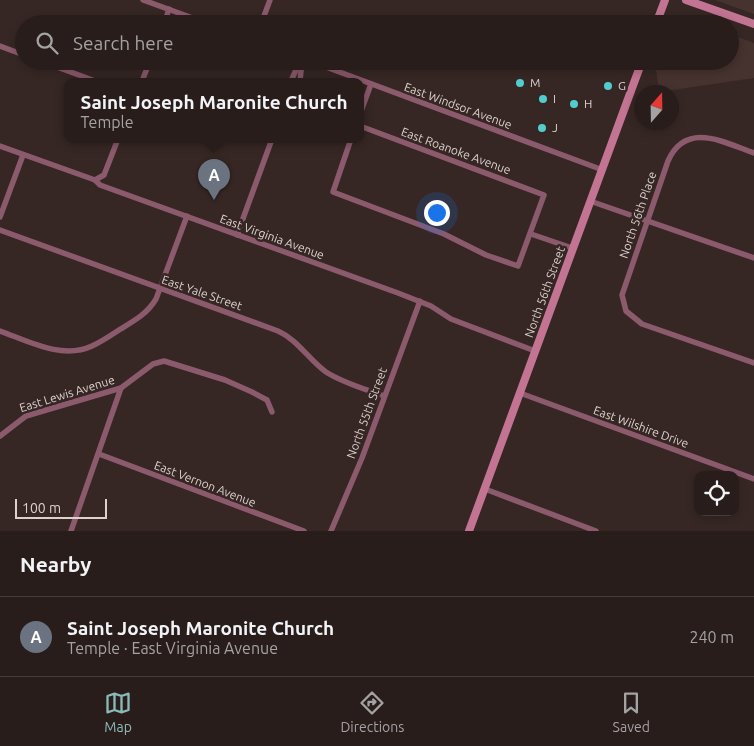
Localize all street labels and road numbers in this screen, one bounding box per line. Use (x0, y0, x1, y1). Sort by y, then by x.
street label: East Windsor Avenue (403, 80, 514, 131)
street label: East Roanoke Avenue (400, 125, 513, 176)
street label: North 56th Place (617, 170, 658, 260)
street label: East Virginia Avenue (218, 212, 326, 261)
street label: North 56th Street (522, 244, 567, 339)
street label: East Yale Street (160, 273, 244, 312)
street label: North 55th Street (344, 365, 389, 460)
street label: East Lewis Avenue (18, 373, 116, 414)
street label: East Wilshire Drive (592, 403, 690, 450)
street label: East Vernon Avenue (153, 458, 258, 509)

